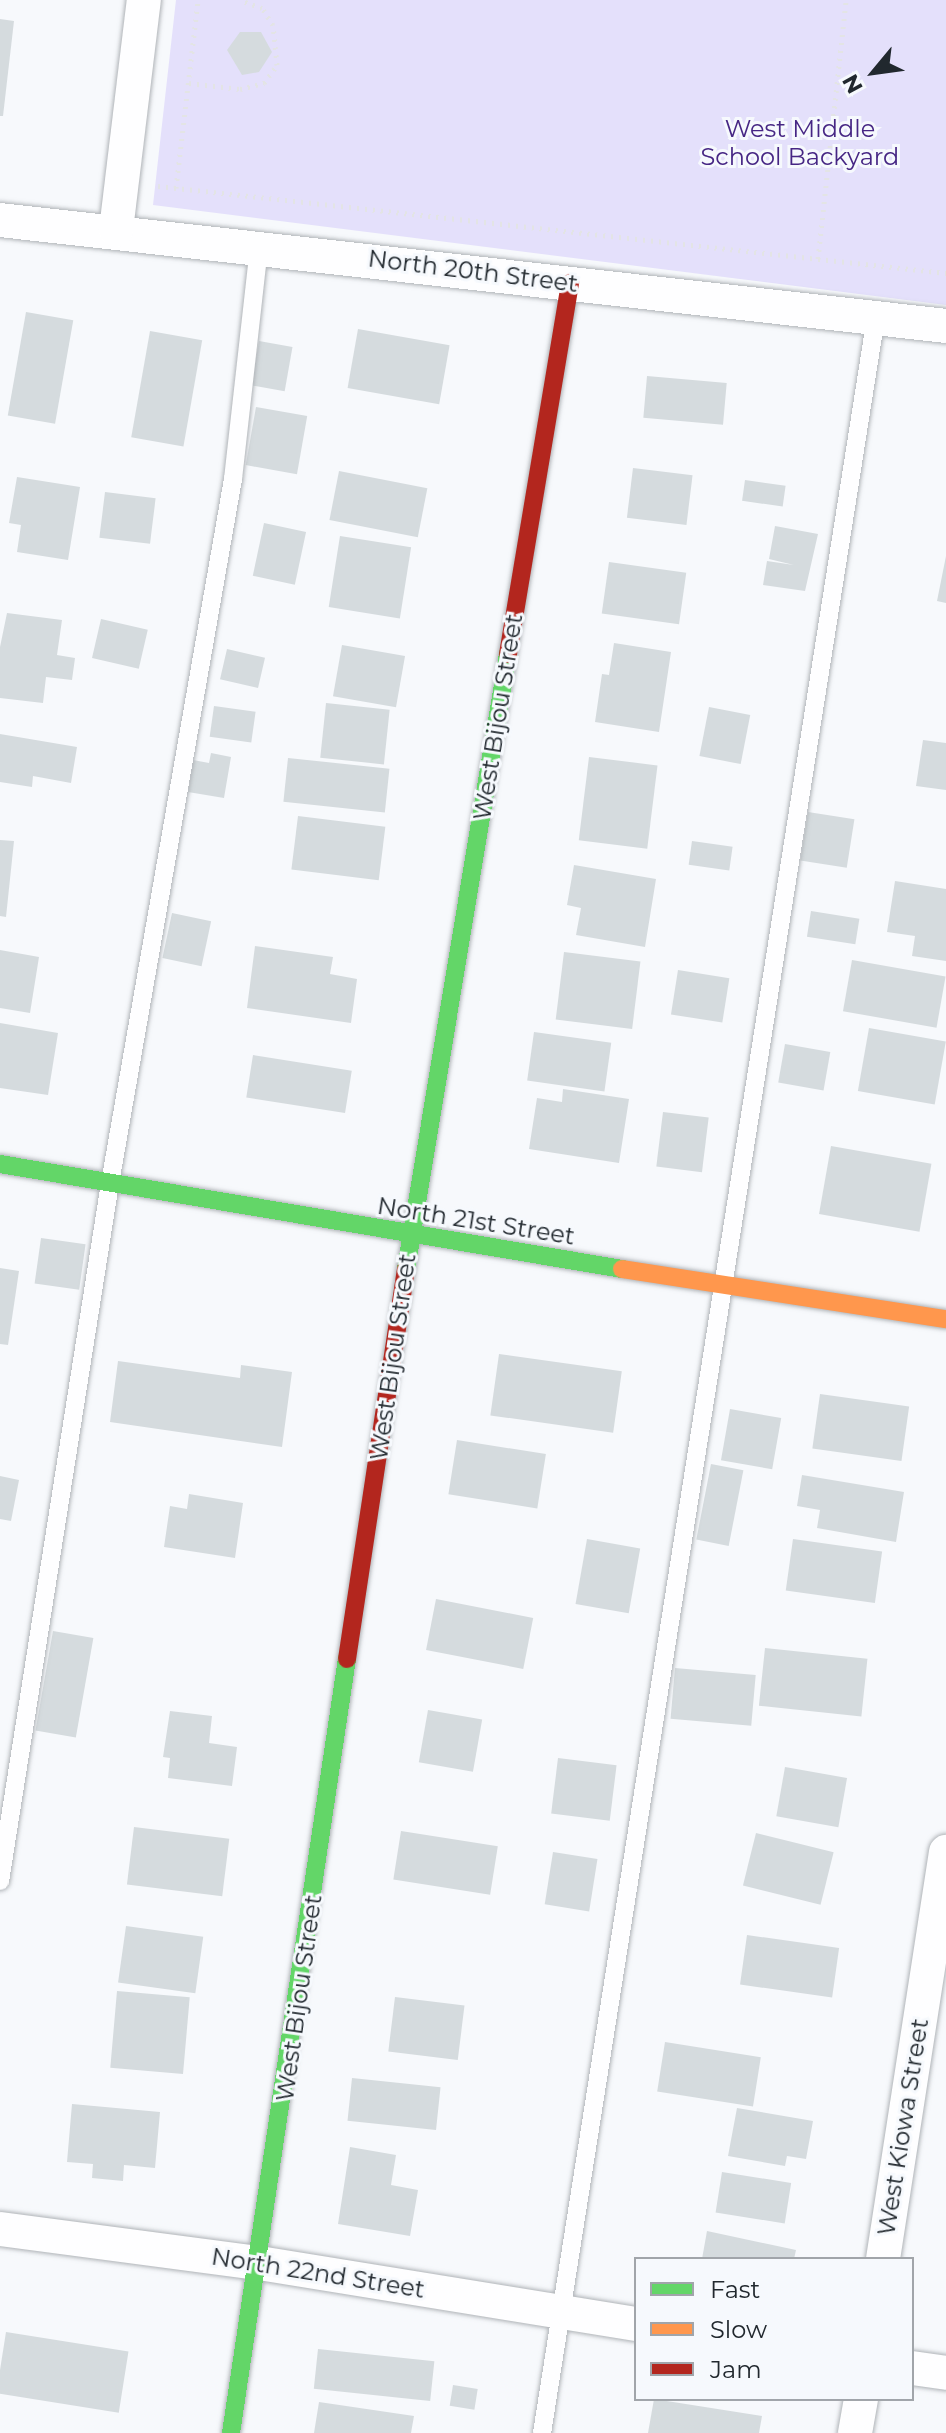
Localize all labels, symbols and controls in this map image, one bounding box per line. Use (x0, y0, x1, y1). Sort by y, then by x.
north arrow (834, 32, 914, 112)
text: N (836, 70, 869, 98)
park label: West Middle School Backyard (701, 115, 899, 171)
street label: North 20th Street (366, 244, 580, 298)
street label: West Bijou Street (467, 612, 529, 822)
street label: North 21st Street (375, 1191, 577, 1251)
street label: West Bijou Street (364, 1252, 422, 1462)
street label: West Bijou Street (270, 1893, 328, 2103)
street label: West Kiowa Street (872, 2016, 934, 2238)
street label: North 22nd Street (209, 2242, 427, 2304)
legend (634, 2257, 914, 2401)
text: Fast (710, 2275, 760, 2304)
text: Slow (710, 2315, 767, 2344)
text: Jam (710, 2355, 762, 2384)

